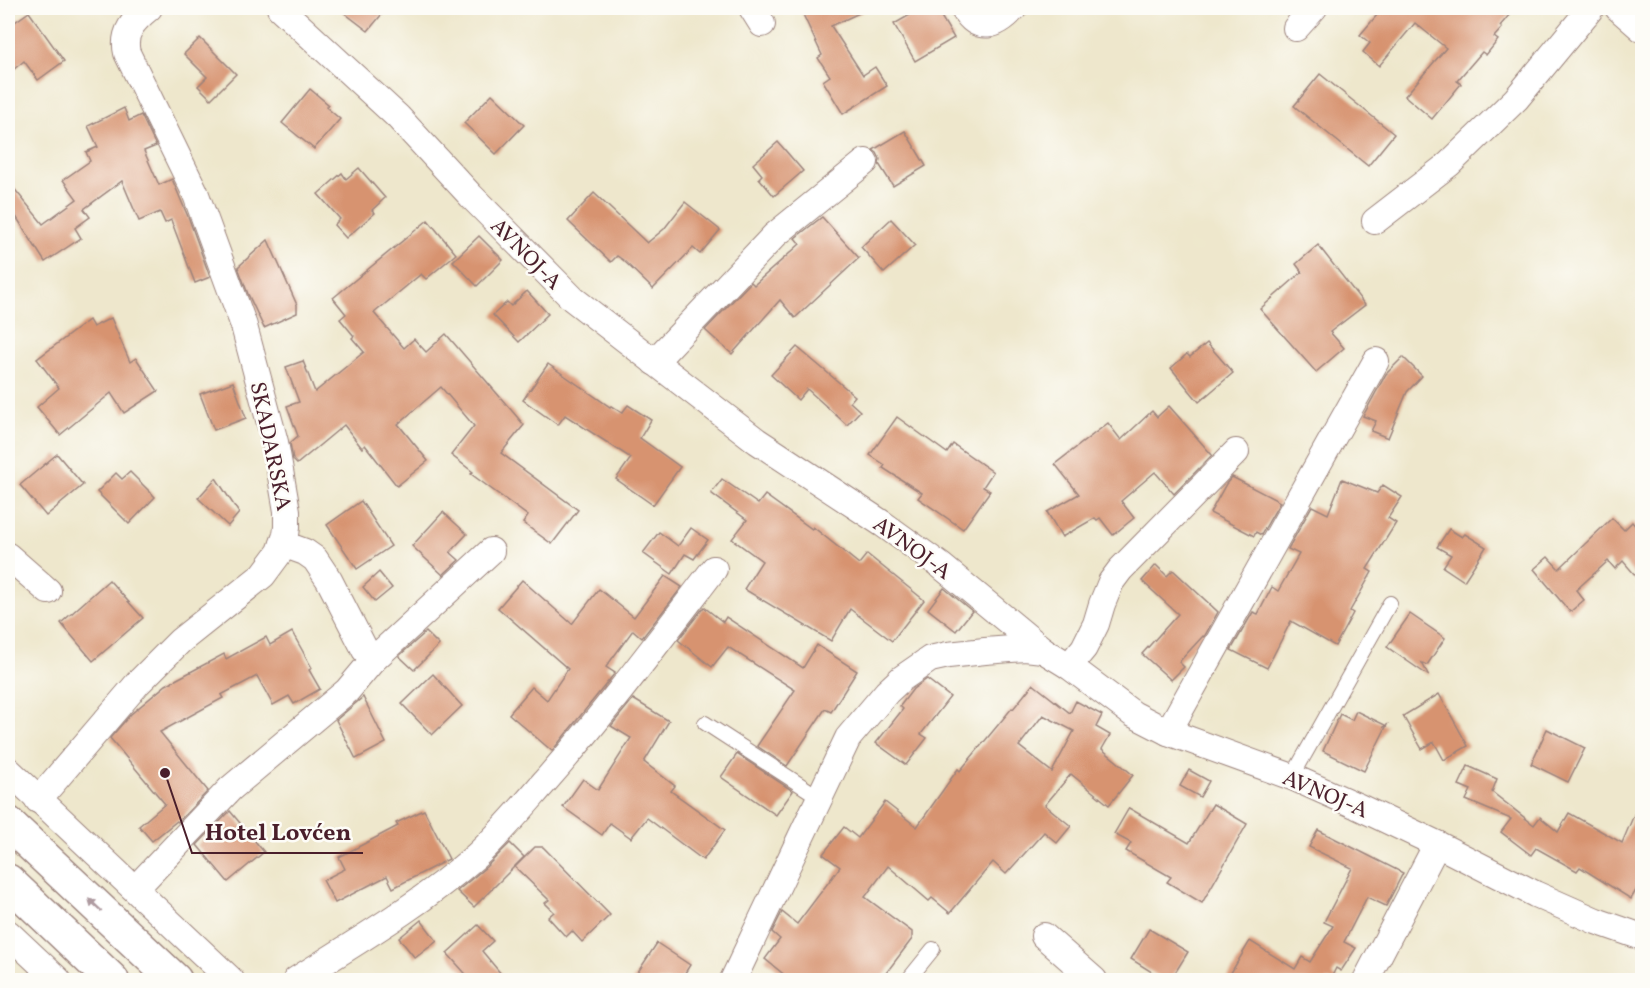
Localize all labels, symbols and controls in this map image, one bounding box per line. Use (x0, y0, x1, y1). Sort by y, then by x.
street label: AVNOJ-A (482, 212, 568, 298)
street label: SKADARSKA (241, 379, 298, 514)
street label: AVNOJ-A (866, 510, 957, 588)
street label: AVNOJ-A (1277, 763, 1373, 827)
callout: Hotel Lovćen (192, 811, 363, 853)
text: Hotel Lovćen (205, 817, 351, 851)
one-way arrow (88, 898, 103, 912)

